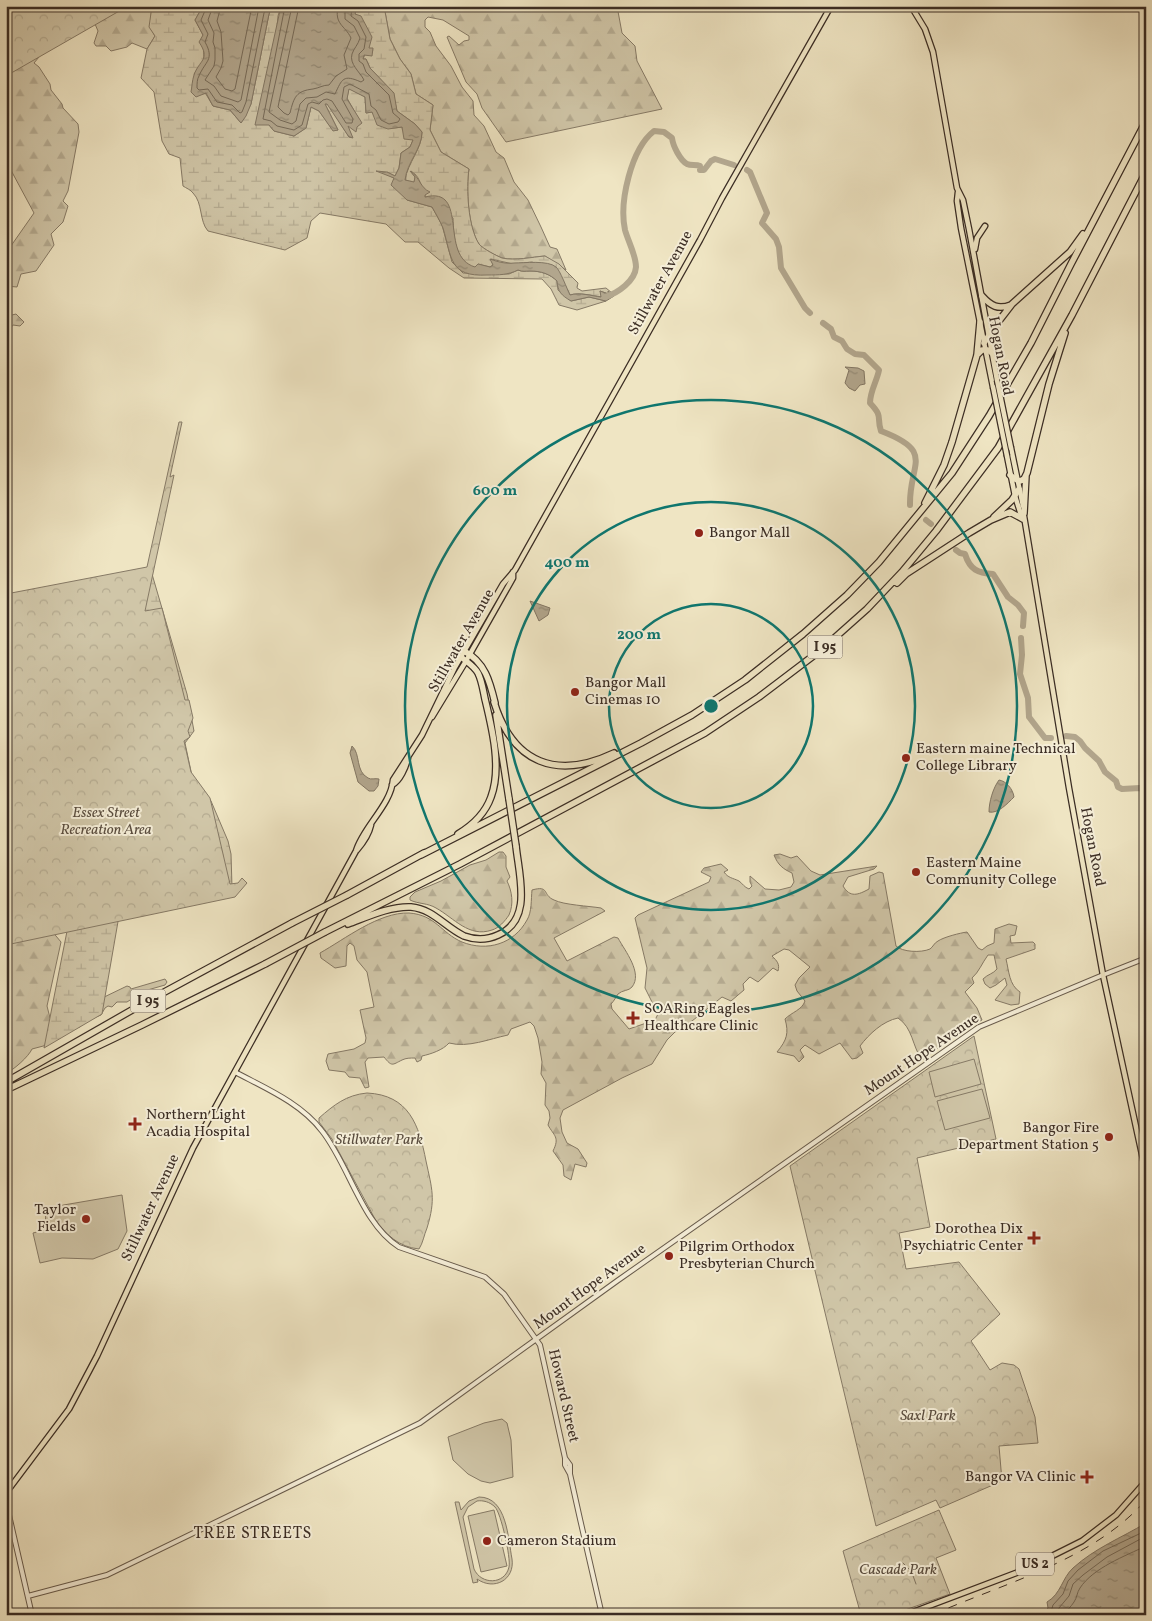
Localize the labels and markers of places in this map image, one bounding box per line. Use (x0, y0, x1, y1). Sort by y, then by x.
place label: Bangor Mall (709, 523, 790, 544)
marker: Bangor Mall (693, 527, 705, 539)
place label: Bangor Mall Cinemas 10 (585, 673, 666, 711)
marker: Bangor Mall Cinemas 10 (569, 686, 581, 698)
centre of rings (702, 697, 720, 715)
place label: Eastern maine Technical College Library (916, 739, 1075, 777)
marker: Eastern maine Technical College Library (900, 752, 912, 764)
place label: Eastern Maine Community College (926, 853, 1057, 891)
marker: Eastern Maine Community College (910, 866, 922, 878)
place label: SOARing Eagles Healthcare Clinic (644, 999, 758, 1037)
marker: SOARing Eagles Healthcare Clinic (626, 1011, 640, 1025)
place label: Northern Light Acadia Hospital (146, 1105, 250, 1143)
marker: Northern Light Acadia Hospital (128, 1117, 142, 1131)
place label: Bangor Fire Department Station 5 (958, 1118, 1099, 1156)
marker: Bangor Fire Department Station 5 (1103, 1131, 1115, 1143)
place label: Taylor Fields (34, 1200, 76, 1238)
marker: Taylor Fields (80, 1213, 92, 1225)
place label: Dorothea Dix Psychiatric Center (903, 1219, 1023, 1257)
marker: Dorothea Dix Psychiatric Center (1027, 1231, 1041, 1245)
place label: Pilgrim Orthodox Presbyterian Church (679, 1237, 815, 1275)
marker: Pilgrim Orthodox Presbyterian Church (663, 1250, 675, 1262)
place label: Bangor VA Clinic (965, 1467, 1076, 1488)
marker: Bangor VA Clinic (1080, 1470, 1094, 1484)
place label: Cameron Stadium (497, 1531, 617, 1552)
marker: Cameron Stadium (481, 1535, 493, 1547)

